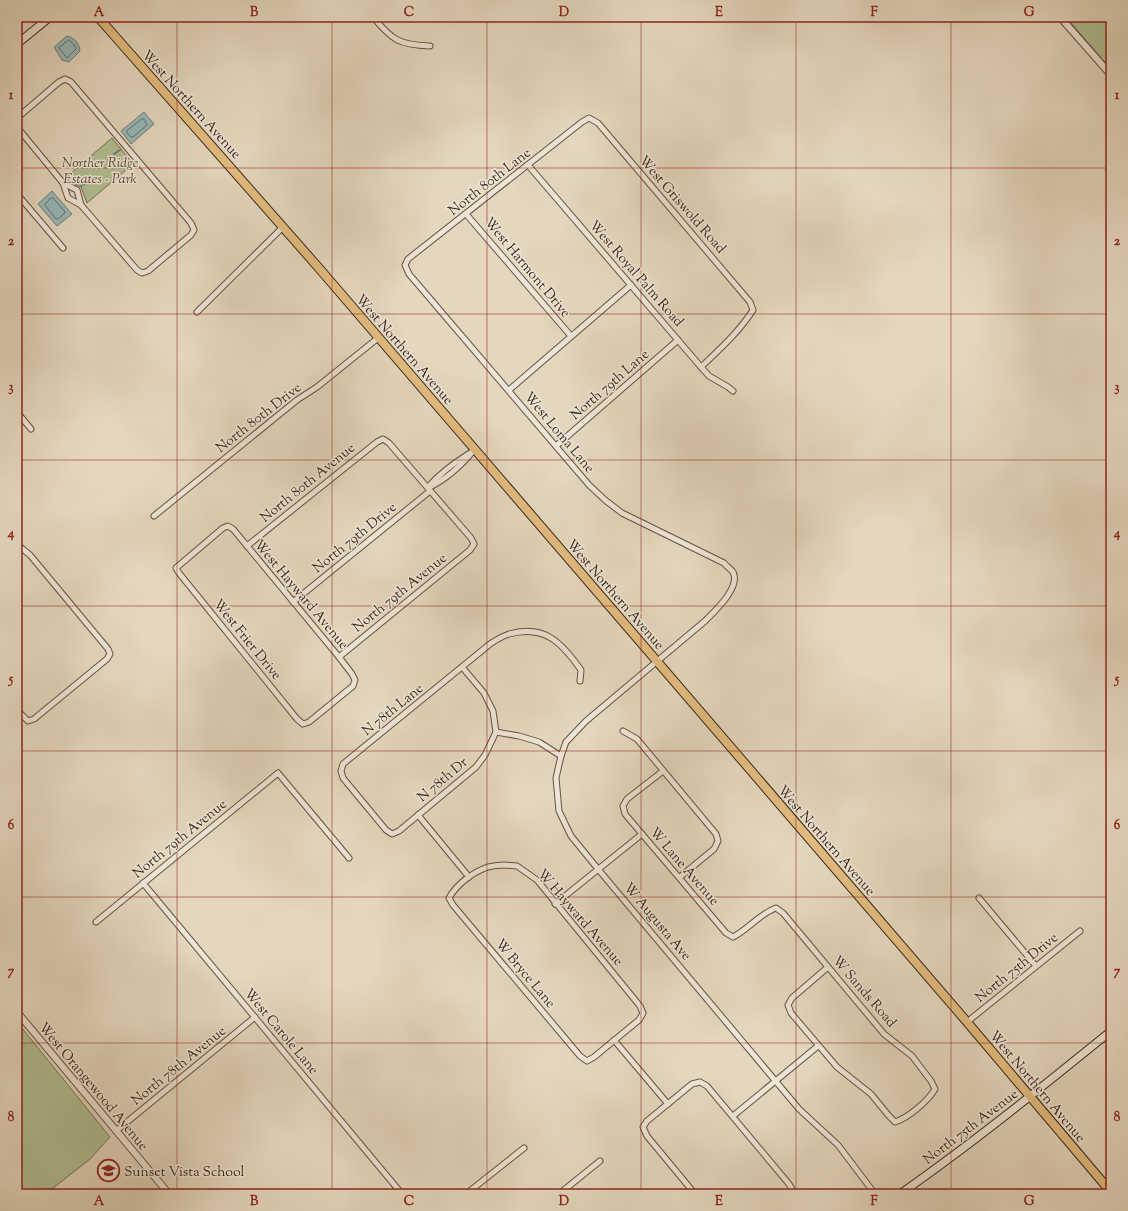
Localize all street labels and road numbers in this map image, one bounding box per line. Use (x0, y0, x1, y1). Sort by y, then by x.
street label: West Northern Avenue (136, 46, 245, 164)
street label: North 80th Lane (445, 144, 536, 221)
street label: West Griswold Road (633, 152, 730, 259)
street label: West Harmont Drive (479, 214, 574, 323)
street label: West Royal Palm Road (584, 217, 687, 332)
street label: West Northern Avenue (350, 291, 457, 410)
street label: North 79th Lane (566, 346, 654, 426)
street label: North 80th Drive (212, 379, 306, 458)
street label: West Loma Lane (518, 388, 598, 478)
street label: North 80th Avenue (257, 439, 360, 528)
street label: North 79th Drive (309, 498, 402, 579)
street label: West Hayward Avenue (248, 536, 352, 655)
street label: West Northern Avenue (561, 536, 668, 655)
street label: North 79th Avenue (349, 549, 452, 638)
street label: West Frier Drive (207, 595, 285, 685)
street label: N 78th Lane (358, 680, 428, 742)
street label: N 78th Dr (414, 753, 473, 808)
street label: West Northern Avenue (772, 782, 879, 901)
street label: North 79th Avenue (129, 795, 232, 884)
street label: W Lane Avenue (644, 824, 723, 911)
street label: W Hayward Avenue (532, 866, 627, 971)
street label: W Augusta Ave (618, 879, 695, 966)
street label: North 75th Drive (972, 929, 1063, 1008)
street label: W Bryce Lane (490, 935, 559, 1013)
street label: W Sands Road (827, 952, 900, 1033)
street label: West Carole Lane (238, 985, 323, 1080)
street label: West Orangewood Avenue (33, 1019, 152, 1156)
street label: North 78th Avenue (128, 1022, 231, 1111)
street label: West Northern Avenue (984, 1027, 1089, 1148)
street label: North 75th Avenue (919, 1085, 1023, 1170)

